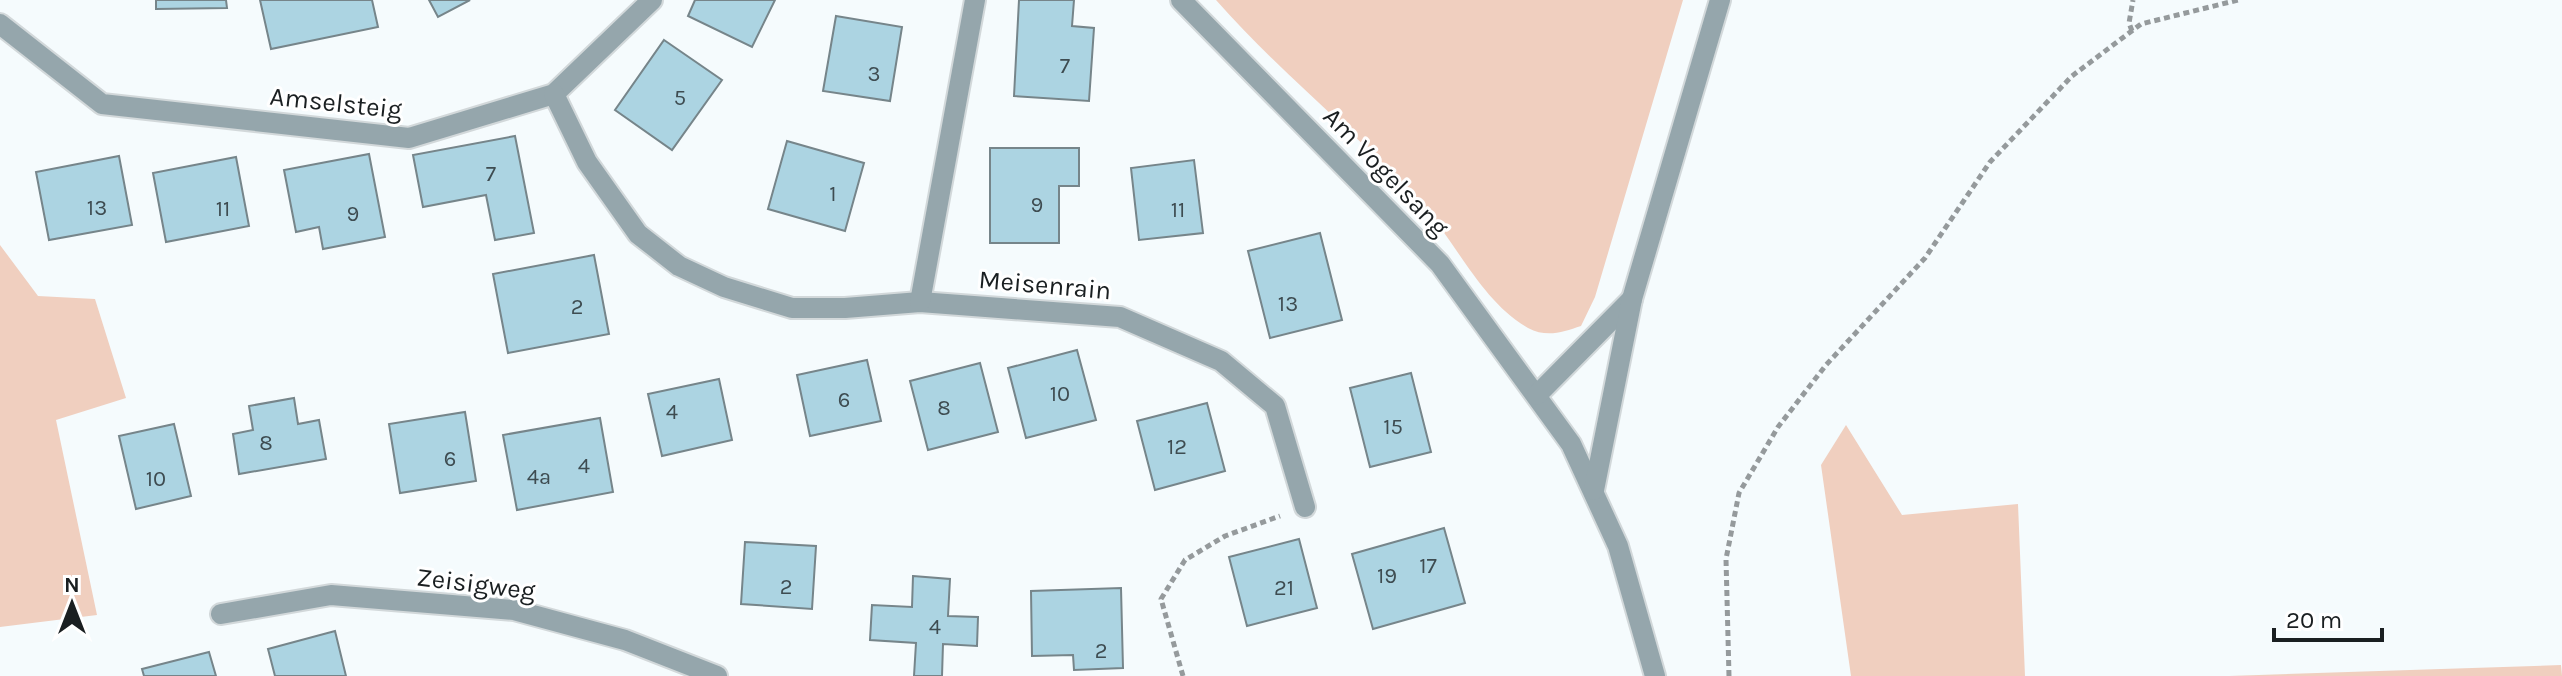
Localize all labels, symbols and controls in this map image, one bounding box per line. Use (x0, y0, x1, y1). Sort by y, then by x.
house number: 7 (1060, 53, 1070, 79)
house number: 3 (868, 61, 881, 87)
street label: Amselsteig (268, 81, 404, 125)
house number: 5 (674, 85, 686, 111)
street label: Am Vogelsang (1317, 101, 1455, 243)
house number: 7 (486, 161, 496, 187)
house number: 1 (829, 181, 837, 207)
house number: 9 (1031, 192, 1043, 218)
house number: 13 (87, 195, 107, 221)
house number: 11 (216, 196, 230, 222)
house number: 11 (1171, 197, 1185, 223)
house number: 9 (347, 201, 359, 227)
street label: Meisenrain (977, 264, 1113, 306)
house number: 13 (1278, 291, 1298, 317)
house number: 2 (571, 294, 583, 320)
house number: 10 (1050, 381, 1070, 407)
house number: 6 (838, 387, 850, 413)
house number: 8 (937, 395, 951, 421)
house number: 4 (666, 399, 678, 425)
house number: 15 (1383, 414, 1403, 440)
house number: 8 (259, 430, 273, 456)
house number: 12 (1167, 434, 1187, 460)
house number: 6 (444, 446, 456, 472)
house number: 4 (578, 453, 590, 479)
house number: 4a (527, 464, 551, 490)
house number: 10 (146, 466, 166, 492)
house number: 17 (1419, 553, 1437, 579)
street label: Zeisigweg (415, 561, 537, 607)
house number: 19 (1377, 563, 1397, 589)
north arrow (32, 564, 112, 644)
text: N (64, 572, 80, 598)
house number: 2 (780, 574, 792, 600)
house number: 21 (1274, 575, 1294, 601)
scale bar (2274, 592, 2382, 642)
text: 20 m (2286, 606, 2342, 634)
house number: 4 (929, 614, 941, 640)
house number: 2 (1095, 638, 1107, 664)

